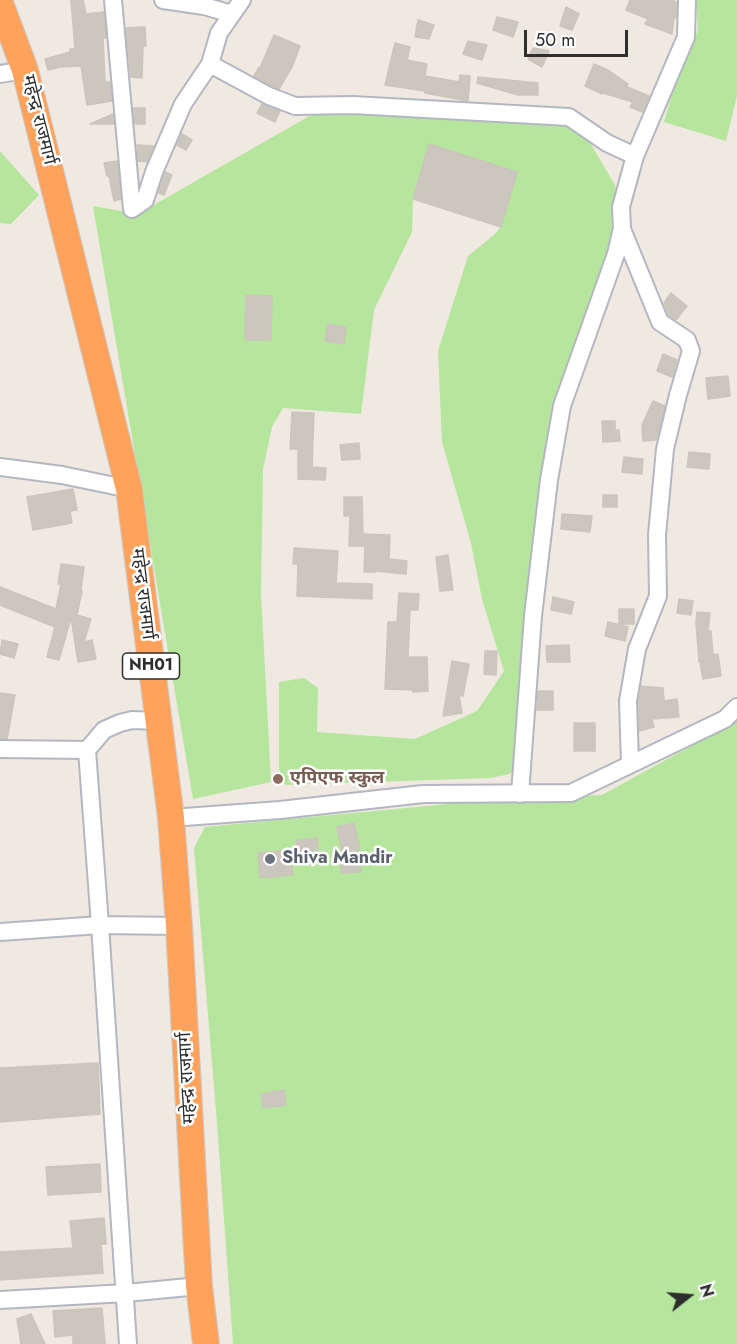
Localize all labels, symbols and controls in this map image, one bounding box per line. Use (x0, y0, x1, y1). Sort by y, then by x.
scale bar (527, 18, 630, 56)
text: 50 m (535, 27, 575, 53)
street label: महेन्द्र राजमार्ग (16, 73, 60, 167)
street label: महेन्द्र राजमार्ग (126, 547, 158, 641)
road number: NH01 (122, 653, 180, 679)
place label: एपिएफ स्कुल (290, 768, 384, 790)
marker: एपिएफ स्कुल (271, 772, 285, 786)
place label: Shiva Mandir (282, 848, 393, 870)
marker: Shiva Mandir (263, 852, 277, 866)
street label: महेन्द्र राजमार्ग (175, 1032, 201, 1124)
north arrow (659, 1266, 719, 1326)
text: N (694, 1281, 720, 1300)

